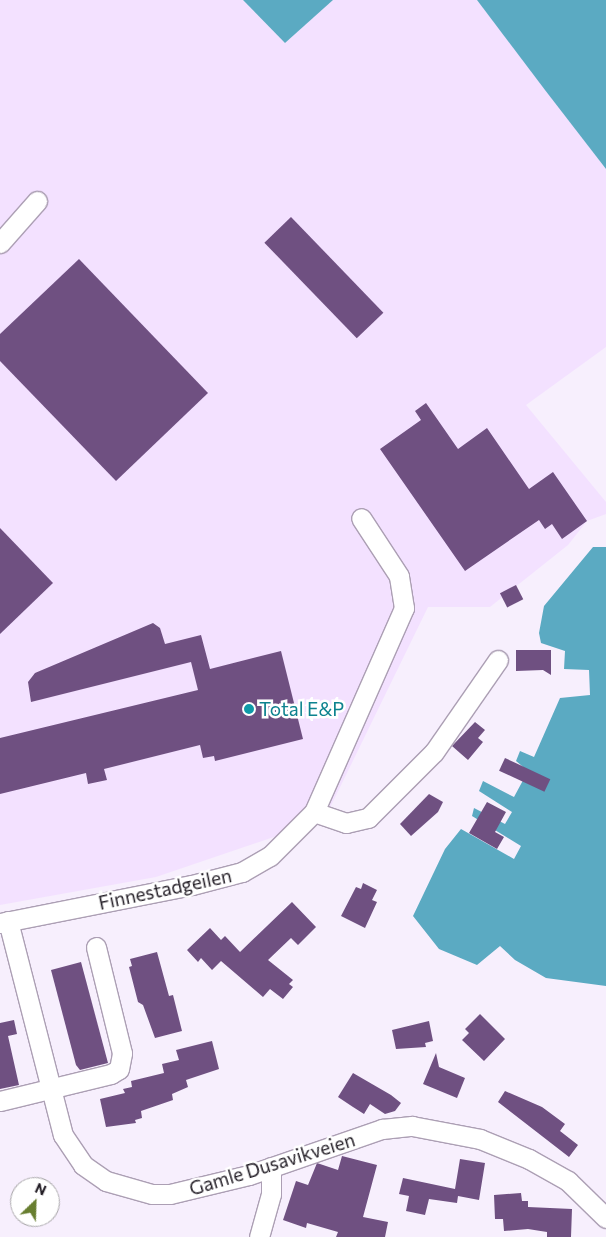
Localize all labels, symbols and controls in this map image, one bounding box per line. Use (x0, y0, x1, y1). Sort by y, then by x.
place label: Total E&P (259, 698, 344, 720)
marker: Total E&P (243, 703, 255, 715)
street label: Finnestadgeilen (96, 864, 234, 914)
street label: Gamle Dusavikveien (186, 1128, 358, 1200)
north arrow (10, 1177, 60, 1227)
text: N (33, 1179, 49, 1199)

